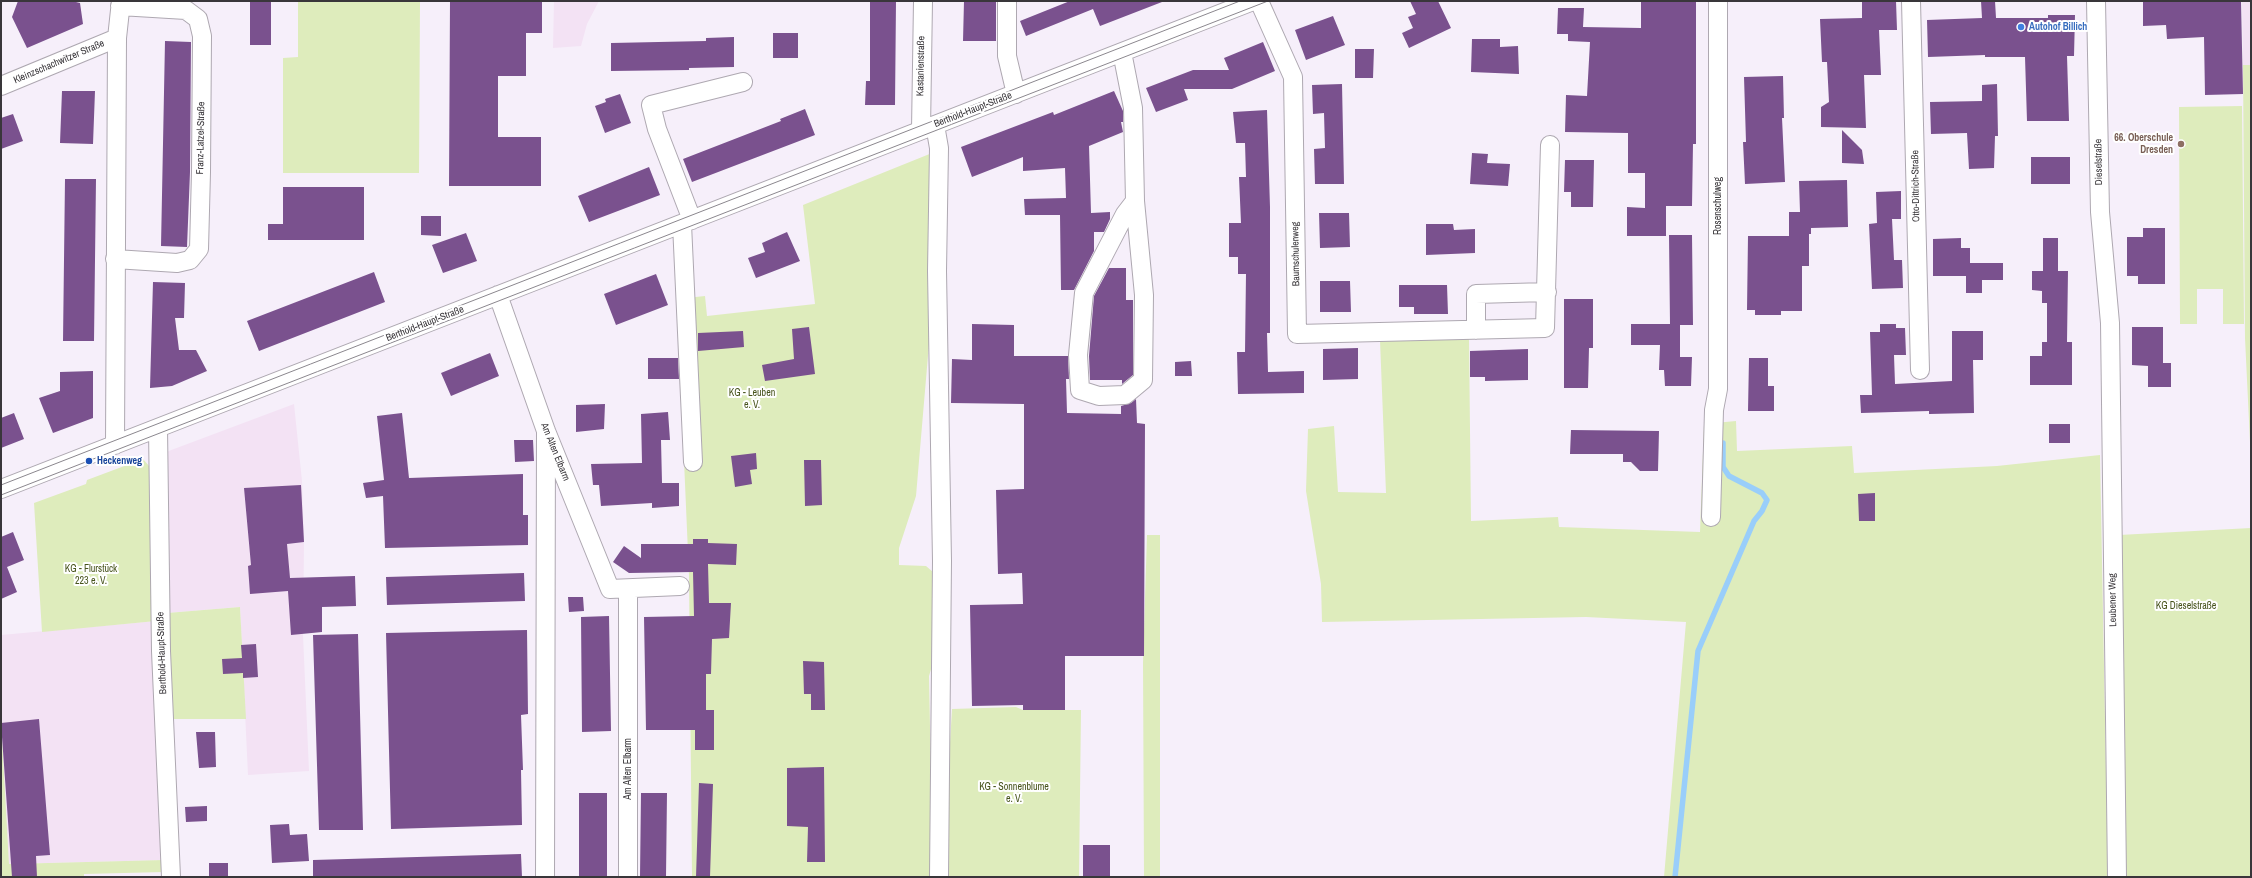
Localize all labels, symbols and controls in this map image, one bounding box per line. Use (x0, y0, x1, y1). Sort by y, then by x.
place label: Autohof Billich (2029, 21, 2087, 33)
marker: Autohof Billich (2016, 22, 2026, 32)
street label: Kastanienstraße (914, 36, 928, 96)
street label: Kleinzschachwitzer Straße (12, 37, 106, 87)
street label: Berthold-Haupt-Straße (932, 90, 1014, 130)
street label: Franz-Latzel-Straße (194, 101, 208, 175)
place label: 66. Oberschule Dresden (2114, 132, 2173, 156)
street label: Dieselstraße (2093, 139, 2105, 185)
marker: 66. Oberschule Dresden (2176, 139, 2186, 149)
street label: Otto-Dittrich-Straße (1909, 150, 1923, 222)
street label: Rosenschulweg (1712, 177, 1724, 235)
street label: Baumschulenweg (1289, 222, 1303, 286)
street label: Berthold-Haupt-Straße (384, 304, 466, 344)
park label: KG - Leuben e. V. (729, 387, 775, 410)
street label: Am Alten Elbarm (538, 421, 572, 483)
place label: Heckenweg (97, 455, 142, 467)
marker: Heckenweg (84, 456, 94, 466)
park label: KG - Flurstück 223 e. V. (65, 563, 117, 586)
street label: Leubener Weg (2107, 573, 2119, 627)
park label: KG Dieselstraße (2156, 600, 2216, 612)
street label: Berthold-Haupt-Straße (155, 612, 169, 694)
street label: Am Alten Elbarm (622, 738, 634, 800)
park label: KG - Sonnenblume e. V. (979, 781, 1049, 804)

